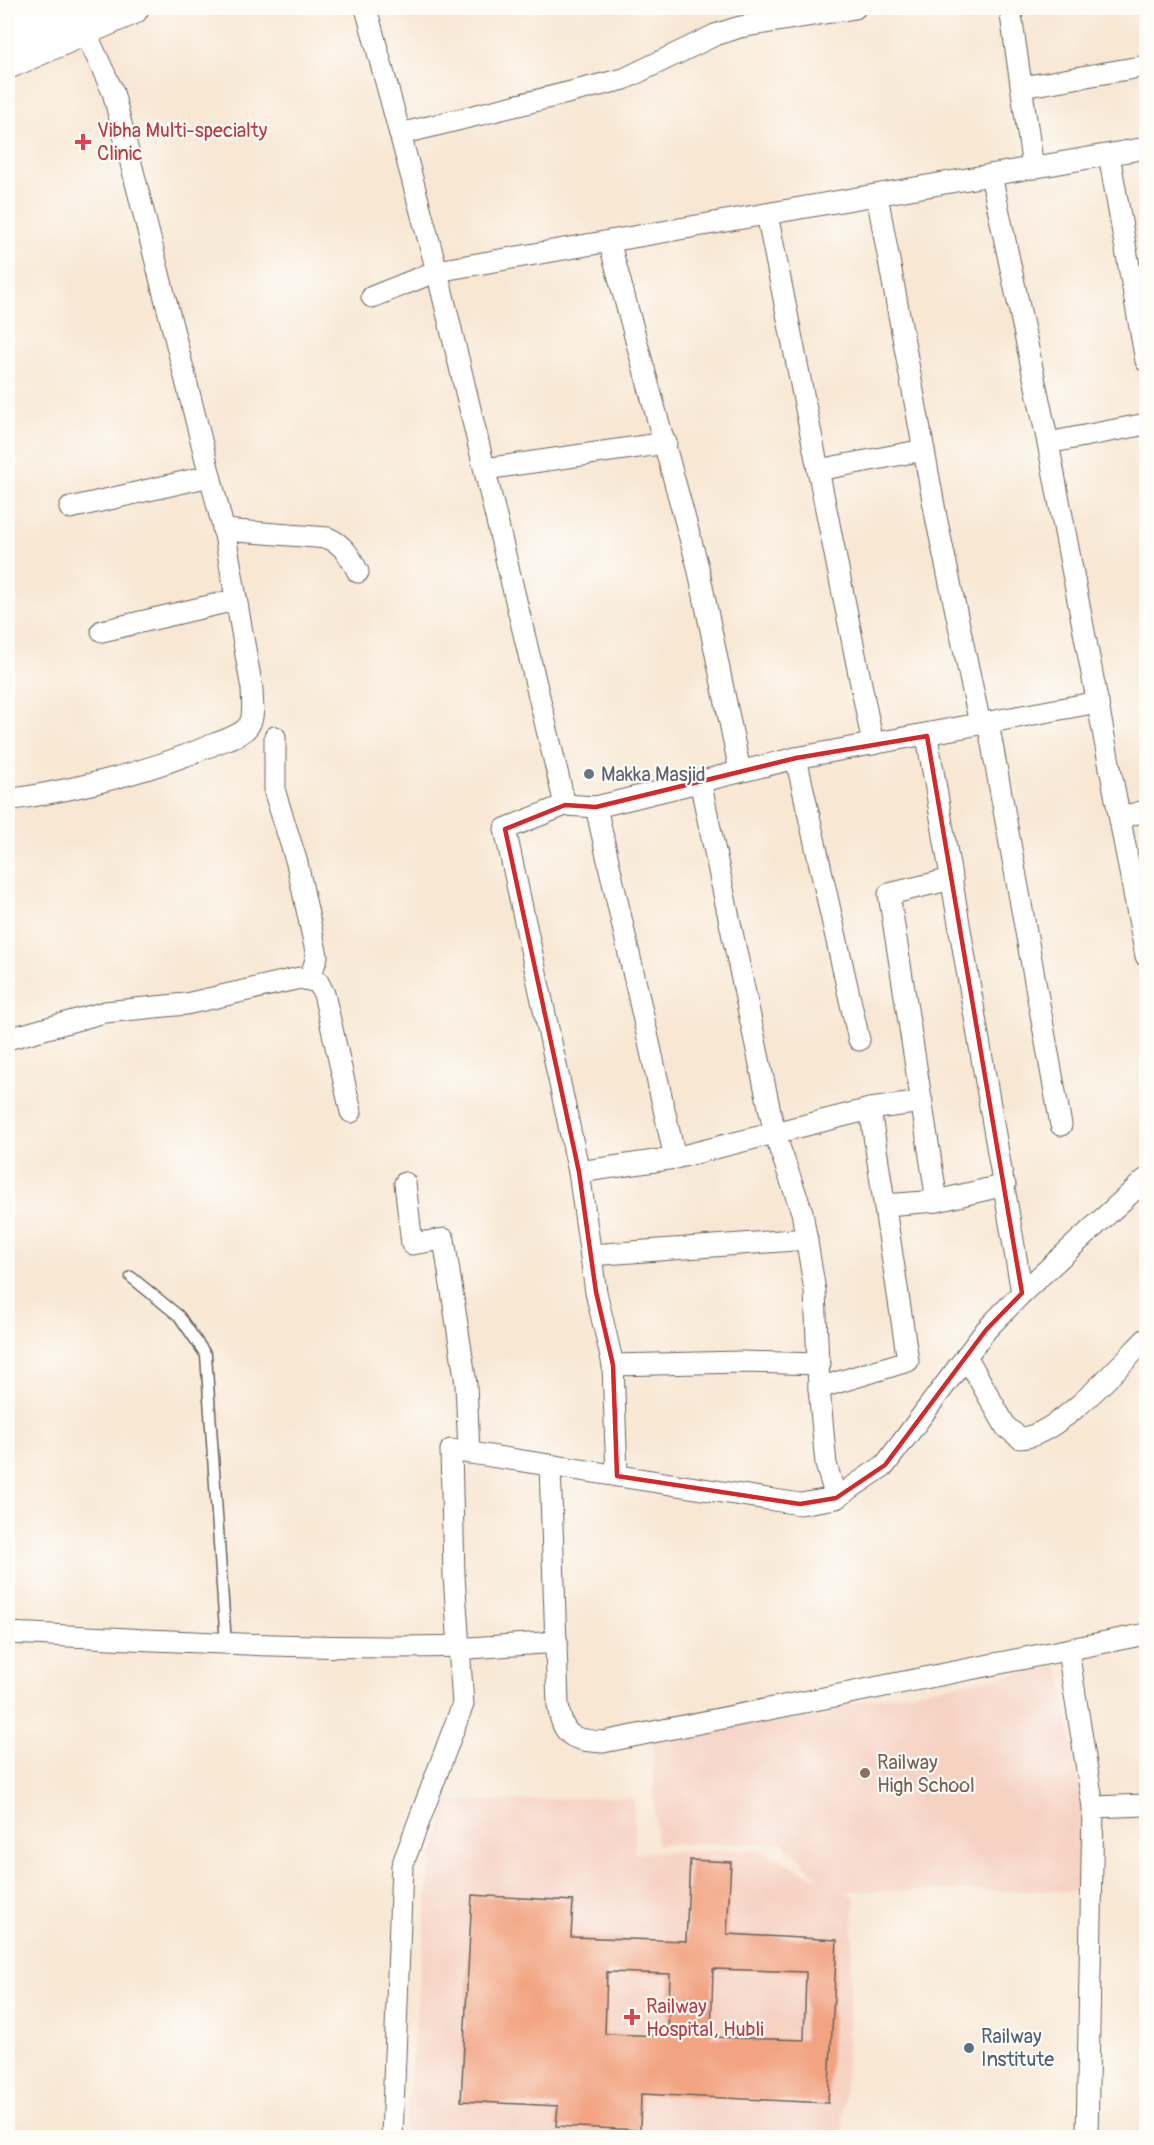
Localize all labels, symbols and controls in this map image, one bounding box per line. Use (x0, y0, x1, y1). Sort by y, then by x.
place label: Vibha Multi-specialty Clinic (97, 118, 268, 166)
marker: Vibha Multi-specialty Clinic (74, 133, 92, 151)
place label: Makka Masjid (601, 762, 706, 787)
marker: Makka Masjid (582, 767, 596, 781)
place label: Railway High School (877, 1750, 975, 1798)
marker: Railway High School (858, 1766, 872, 1780)
place label: Railway Hospital, Hubli (646, 1994, 764, 2042)
marker: Railway Hospital, Hubli (623, 2008, 641, 2026)
place label: Railway Institute (981, 2024, 1054, 2072)
marker: Railway Institute (962, 2041, 976, 2055)

